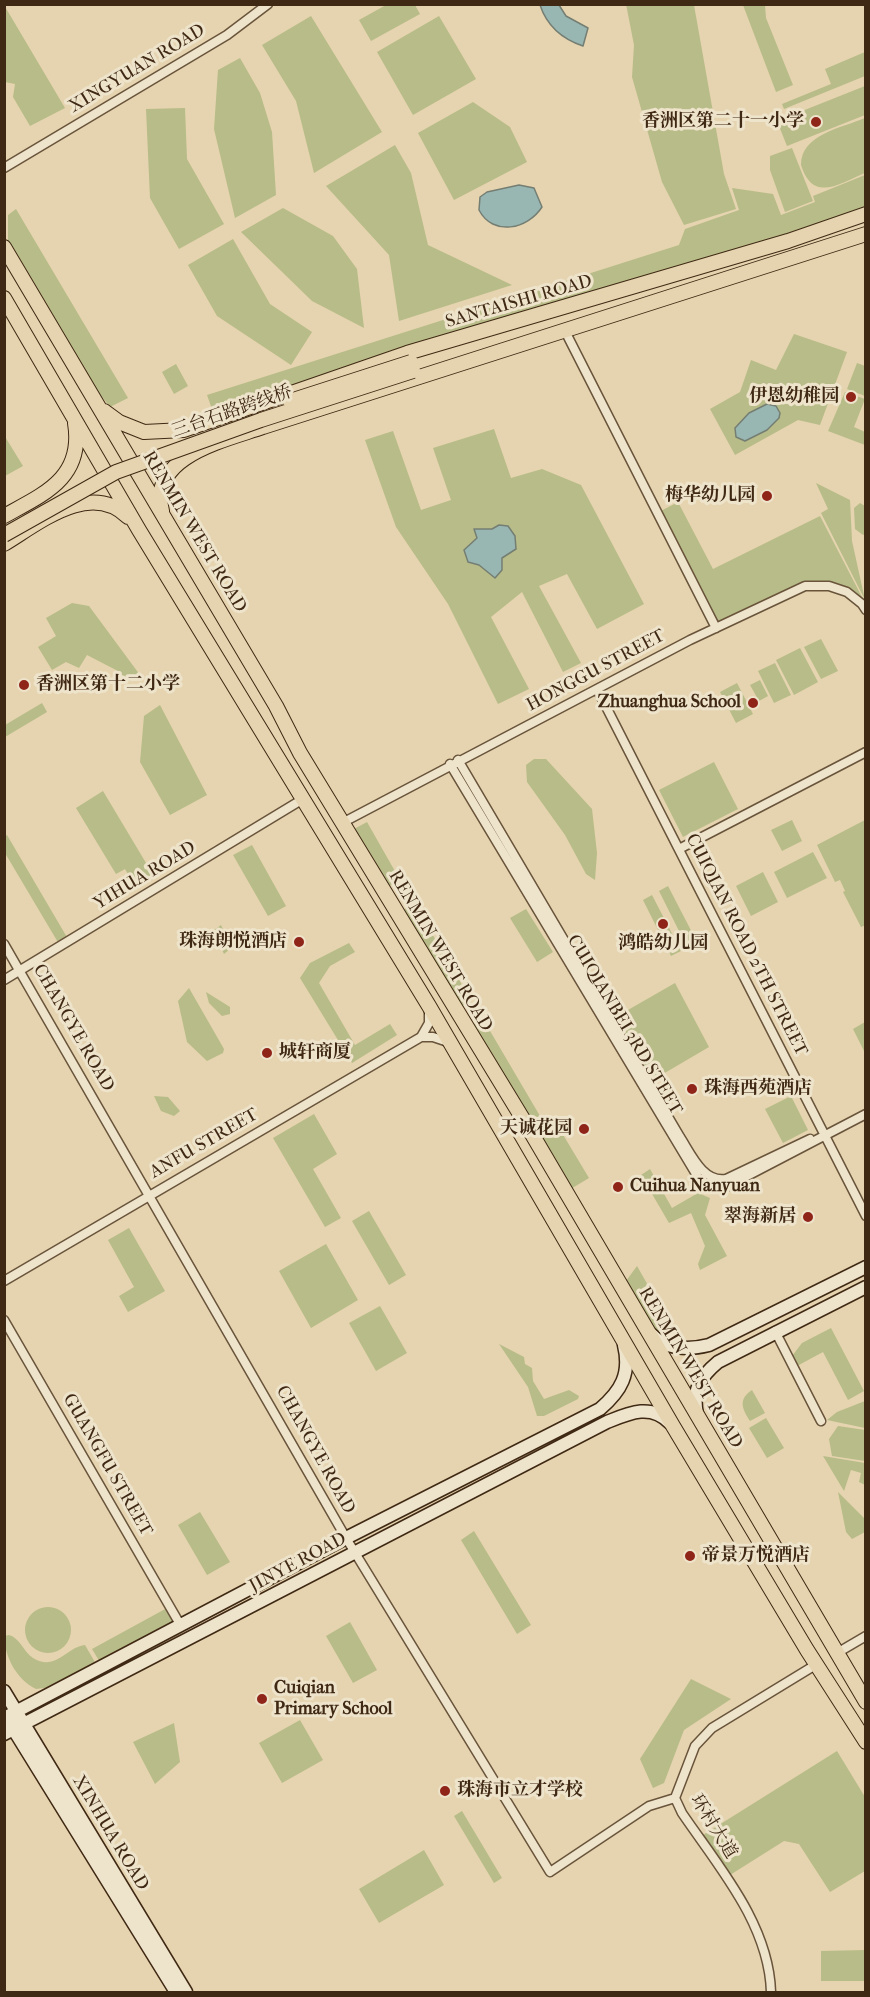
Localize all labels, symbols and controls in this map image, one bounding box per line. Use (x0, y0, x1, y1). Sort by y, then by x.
street label: XINGYUAN ROAD (65, 20, 209, 118)
place label: 香洲区第二十一小学 (642, 111, 804, 133)
marker: 香洲区第二十一小学 (809, 115, 823, 129)
street label: SANTAISHI ROAD (443, 271, 595, 333)
street label: 三台石路跨线桥 (169, 381, 295, 443)
place label: 伊恩幼稚园 (749, 386, 839, 408)
marker: 伊恩幼稚园 (844, 390, 858, 404)
street label: RENMIN WEST ROAD (137, 447, 251, 617)
place label: 梅华幼儿园 (665, 485, 755, 507)
marker: 梅华幼儿园 (760, 489, 774, 503)
street label: HONGGU STREET (523, 625, 669, 717)
place label: 香洲区第十二小学 (36, 674, 180, 696)
marker: 香洲区第十二小学 (17, 678, 31, 692)
place label: Zhuanghua School (598, 692, 741, 714)
marker: Zhuanghua School (746, 696, 760, 710)
street label: CUIQIAN ROAD 2TH STREET (680, 830, 812, 1060)
street label: YIHUA ROAD (90, 837, 200, 915)
street label: RENMIN WEST ROAD (383, 866, 497, 1036)
marker: 鸿皓幼儿园 (656, 917, 670, 931)
place label: 珠海朗悦酒店 (179, 931, 287, 953)
street label: CUIQIANBEI 3RD STEET (562, 931, 686, 1119)
place label: 鸿皓幼儿园 (618, 933, 708, 955)
marker: 珠海朗悦酒店 (292, 935, 306, 949)
street label: CHANGYE ROAD (28, 961, 118, 1095)
place label: 城轩商厦 (279, 1042, 351, 1064)
marker: 城轩商厦 (260, 1046, 274, 1060)
place label: 珠海西苑酒店 (704, 1078, 812, 1100)
marker: 珠海西苑酒店 (685, 1082, 699, 1096)
street label: ANFU STREET (146, 1104, 262, 1184)
place label: 天诚花园 (500, 1118, 572, 1140)
marker: 天诚花园 (577, 1122, 591, 1136)
place label: Cuihua Nanyuan (630, 1176, 760, 1198)
marker: Cuihua Nanyuan (611, 1180, 625, 1194)
place label: 翠海新居 (724, 1206, 796, 1228)
marker: 翠海新居 (801, 1210, 815, 1224)
street label: RENMIN WEST ROAD (633, 1283, 747, 1453)
street label: CHANGYE ROAD (271, 1382, 359, 1518)
street label: GUANGFU STREET (57, 1390, 157, 1540)
street label: JINYE ROAD (246, 1528, 350, 1598)
place label: 帝景万悦酒店 (702, 1545, 810, 1567)
marker: 帝景万悦酒店 (683, 1549, 697, 1563)
place label: Cuiqian Primary School (274, 1678, 392, 1720)
marker: Cuiqian Primary School (255, 1692, 269, 1706)
street label: XINHUA ROAD (67, 1772, 153, 1894)
place label: 珠海市立才学校 (457, 1780, 583, 1802)
marker: 珠海市立才学校 (438, 1784, 452, 1798)
street label: 环村大道 (685, 1791, 741, 1863)

